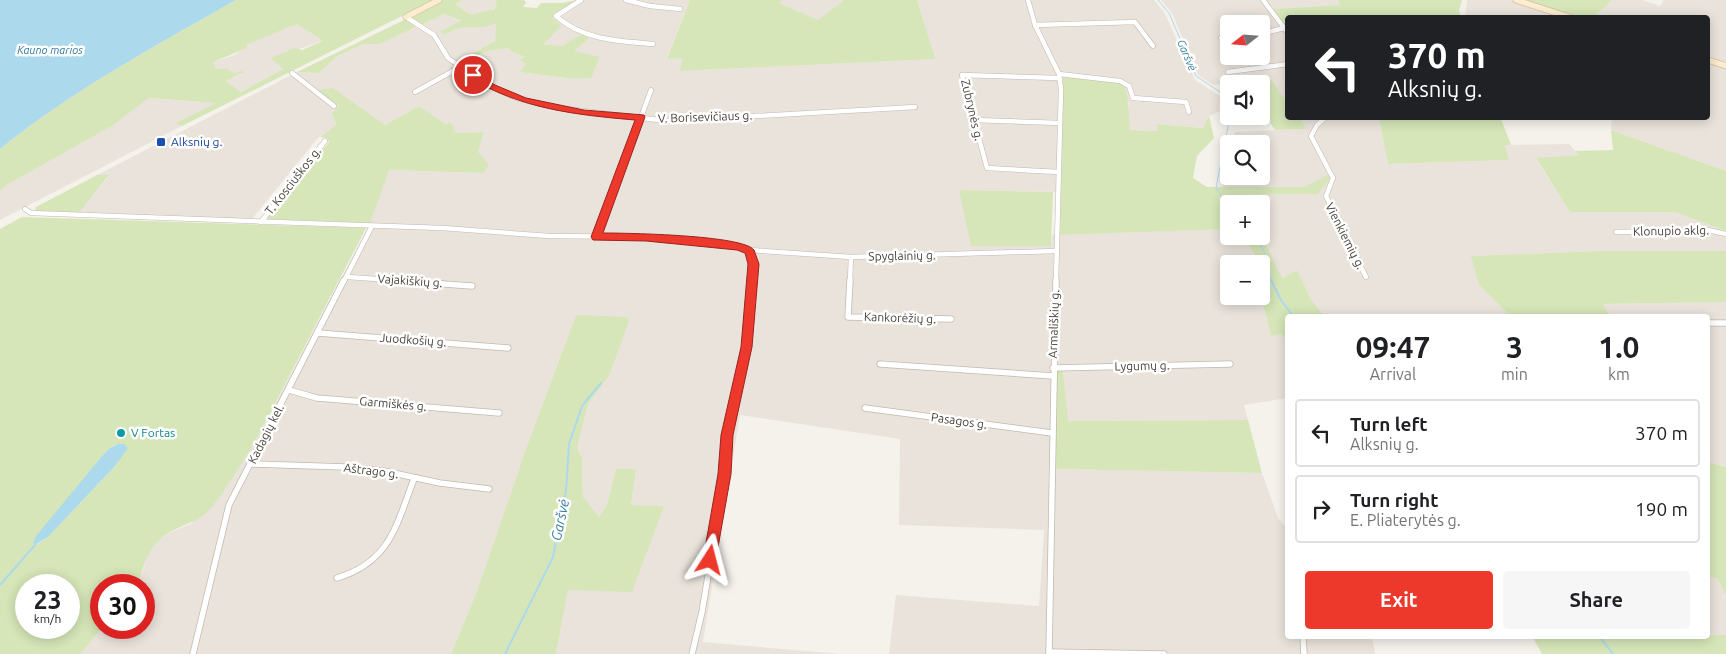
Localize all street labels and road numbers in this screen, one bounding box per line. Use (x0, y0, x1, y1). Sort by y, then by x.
street label: Zubrynės g. (959, 78, 986, 142)
street label: V. Borisevičiaus g. (657, 108, 753, 125)
street label: T. Kosciuškos g. (262, 144, 323, 217)
street label: Vienkiemių g. (1323, 200, 1368, 271)
street label: Klonupio aklg. (1633, 223, 1709, 238)
street label: Spyglainių g. (868, 248, 936, 263)
street label: Vajakiškių g. (377, 272, 443, 289)
street label: Armališkių g. (1046, 289, 1061, 358)
street label: Kankorėžių g. (864, 310, 936, 325)
street label: Juodkošių g. (379, 331, 447, 348)
street label: Lygumų g. (1114, 359, 1170, 372)
street label: Garmiškės g. (359, 394, 427, 413)
street label: Kadagių kel. (245, 402, 286, 466)
street label: Pasagos g. (930, 410, 988, 431)
street label: Aštrago g. (343, 461, 399, 480)

